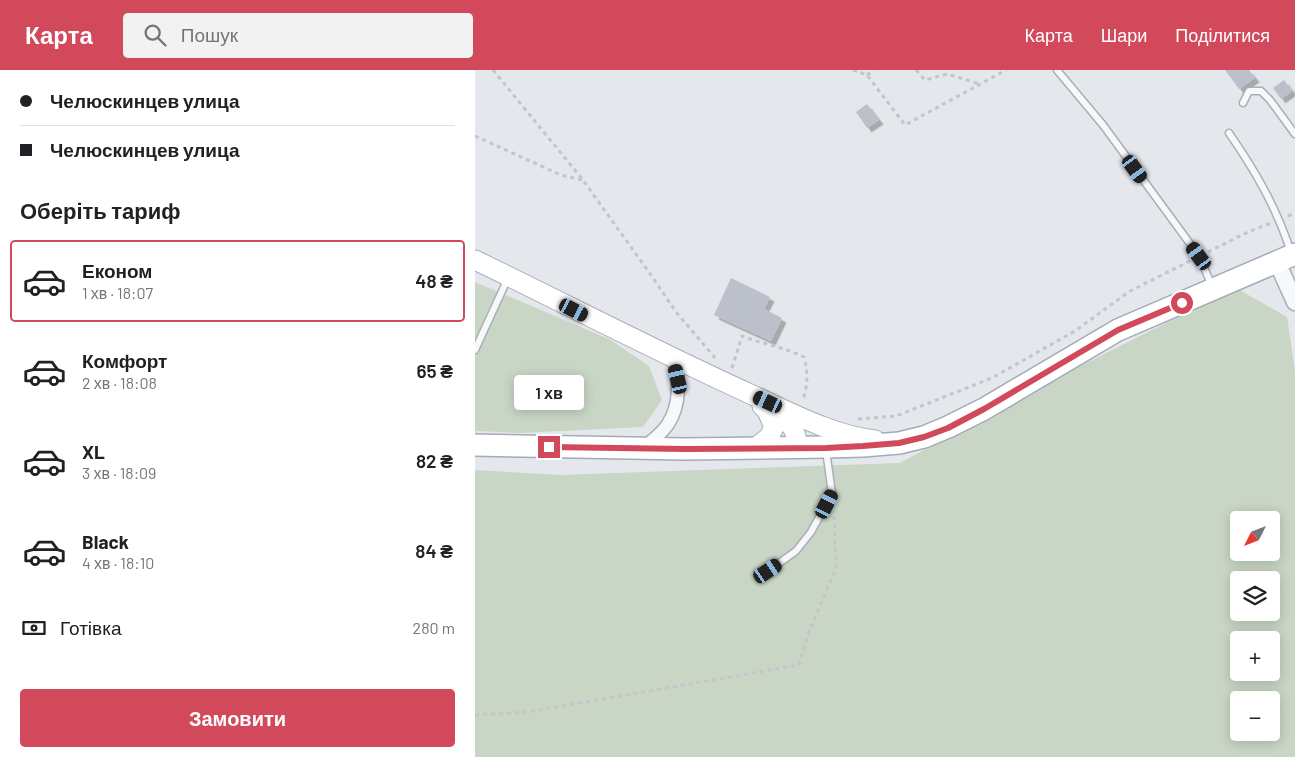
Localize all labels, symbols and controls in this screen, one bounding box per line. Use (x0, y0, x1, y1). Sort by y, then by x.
search box (123, 13, 473, 58)
text: Карта (25, 20, 93, 49)
icon: search (141, 21, 169, 49)
text: Пошук (181, 23, 238, 46)
text: Карта (1025, 24, 1073, 46)
text: Шари (1101, 24, 1147, 46)
text: Поділитися (1175, 24, 1270, 46)
text: Челюскинцев улица (50, 89, 239, 112)
text: Челюскинцев улица (50, 138, 239, 161)
car (1120, 152, 1149, 186)
text: Оберіть тариф (20, 197, 180, 223)
car (1184, 239, 1213, 273)
icon: car (22, 259, 67, 304)
text: Економ (82, 259, 152, 282)
text: 48 ₴ (415, 269, 453, 292)
text: 1 хв · 18:07 (82, 283, 153, 302)
route start (1171, 292, 1193, 314)
car (557, 297, 590, 323)
icon: car (22, 349, 67, 394)
text: Комфорт (82, 349, 167, 372)
text: 65 ₴ (416, 359, 453, 382)
car (667, 363, 688, 395)
text: 2 хв · 18:08 (82, 373, 157, 392)
callout: 1 хв (514, 374, 584, 410)
text: 1 хв (535, 383, 563, 402)
car (751, 389, 784, 415)
route end (538, 436, 560, 458)
icon: car (22, 439, 67, 484)
text: XL (82, 440, 105, 463)
text: 82 ₴ (416, 449, 453, 472)
text: 3 хв · 18:09 (82, 463, 156, 482)
car (813, 487, 840, 521)
north arrow (1230, 511, 1280, 561)
map controls (1230, 511, 1280, 741)
icon: car (22, 529, 67, 574)
text: Black (82, 530, 129, 553)
text: 84 ₴ (415, 539, 453, 562)
text: 4 хв · 18:10 (82, 553, 154, 572)
car (751, 556, 784, 586)
button: layers (1230, 571, 1280, 621)
icon: cash (20, 614, 48, 642)
text: Готівка (60, 616, 121, 639)
text: 280 m (413, 618, 455, 637)
button: + (1230, 631, 1280, 681)
button: Замовити (20, 689, 455, 747)
button: − (1230, 691, 1280, 741)

